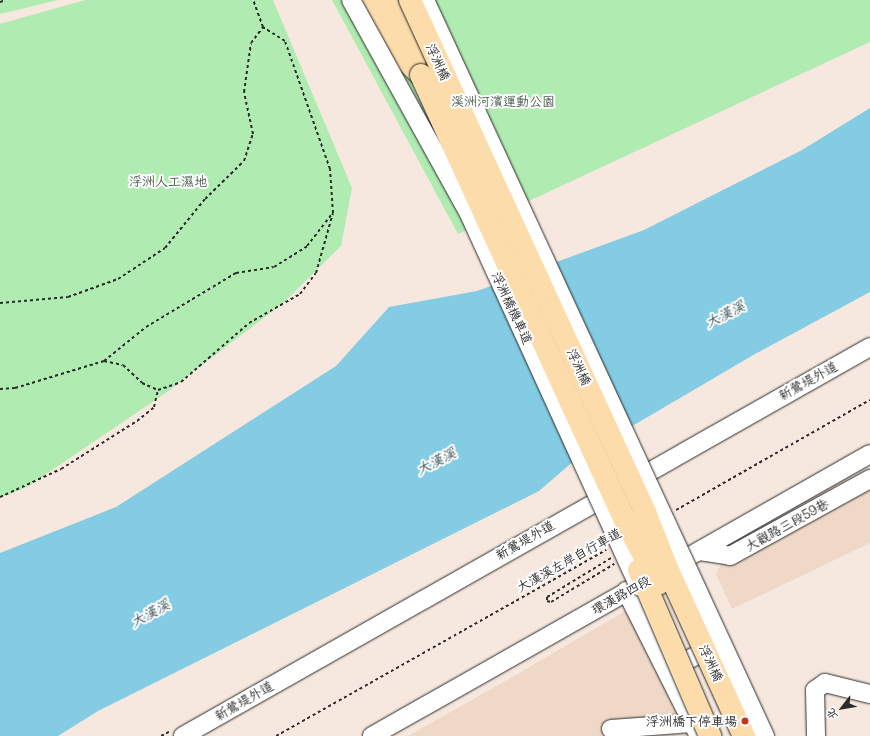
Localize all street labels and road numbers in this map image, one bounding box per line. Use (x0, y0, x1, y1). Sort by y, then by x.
street label: 浮洲橋 (423, 41, 453, 83)
street label: 浮洲橋機車道 (488, 269, 536, 347)
street label: 浮洲橋 (564, 346, 594, 388)
street label: 新鶯堤外道 (776, 358, 840, 404)
street label: 大觀路三段59巷 (742, 496, 832, 554)
street label: 新鶯堤外道 (493, 517, 557, 563)
street label: 大漢溪左岸自行車道 (514, 525, 624, 595)
street label: 環漢路四段 (589, 572, 653, 618)
street label: 浮洲橋 (696, 642, 726, 684)
street label: 新鶯堤外道 (212, 678, 276, 724)

